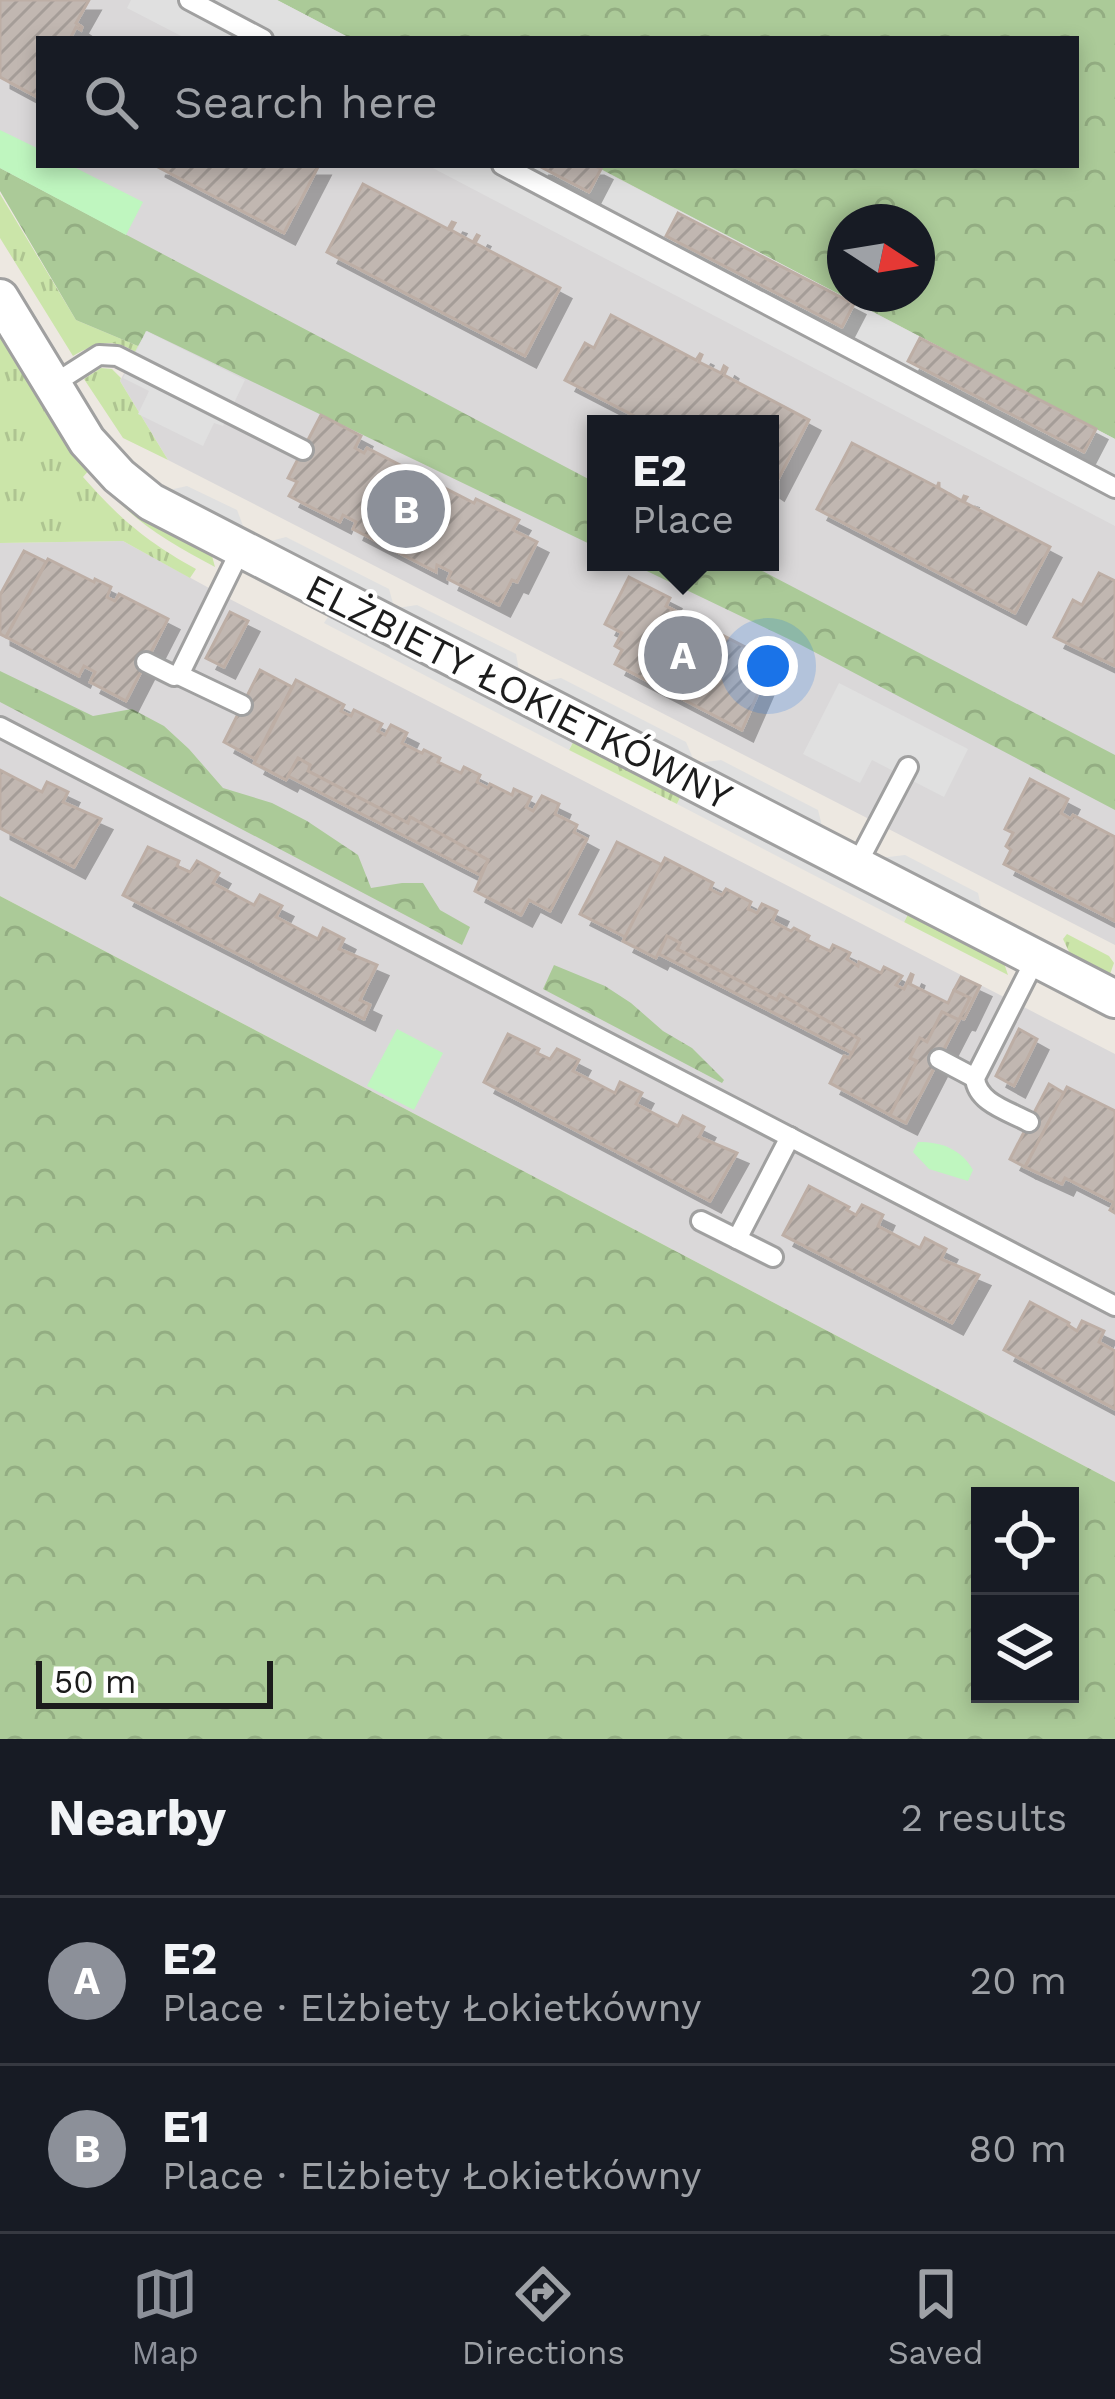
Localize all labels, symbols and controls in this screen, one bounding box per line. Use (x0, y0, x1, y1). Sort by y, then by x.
search box (36, 36, 1079, 168)
icon: search (78, 69, 144, 135)
text: Search here (174, 76, 438, 129)
north arrow (827, 204, 935, 312)
popup (587, 415, 779, 571)
text: E2 (632, 444, 687, 497)
pin: B (367, 464, 445, 554)
text: Place (632, 497, 734, 542)
street label: ELŻBIETY ŁOKIETKÓWNY (298, 565, 740, 819)
pin: A (644, 610, 722, 700)
your location (738, 636, 798, 696)
map controls (971, 1487, 1079, 1703)
button: locate (971, 1487, 1079, 1595)
button: layers (971, 1595, 1079, 1703)
scale bar (36, 1655, 273, 1708)
text: 50 m (54, 1662, 136, 1701)
text: Nearby (48, 1788, 226, 1847)
text: 2 results (901, 1795, 1067, 1840)
text: E2 (162, 1932, 217, 1985)
text: A (74, 1958, 100, 2003)
text: 20 m (970, 1958, 1067, 2003)
text: Place · Elżbiety Łokietkówny (162, 1985, 701, 2030)
text: E1 (162, 2100, 210, 2153)
text: B (74, 2126, 100, 2171)
text: 80 m (968, 2126, 1067, 2171)
text: Place · Elżbiety Łokietkówny (162, 2153, 701, 2198)
tab: Map (131, 2261, 199, 2372)
tab: Directions (462, 2261, 625, 2372)
tab: Saved (888, 2261, 984, 2372)

